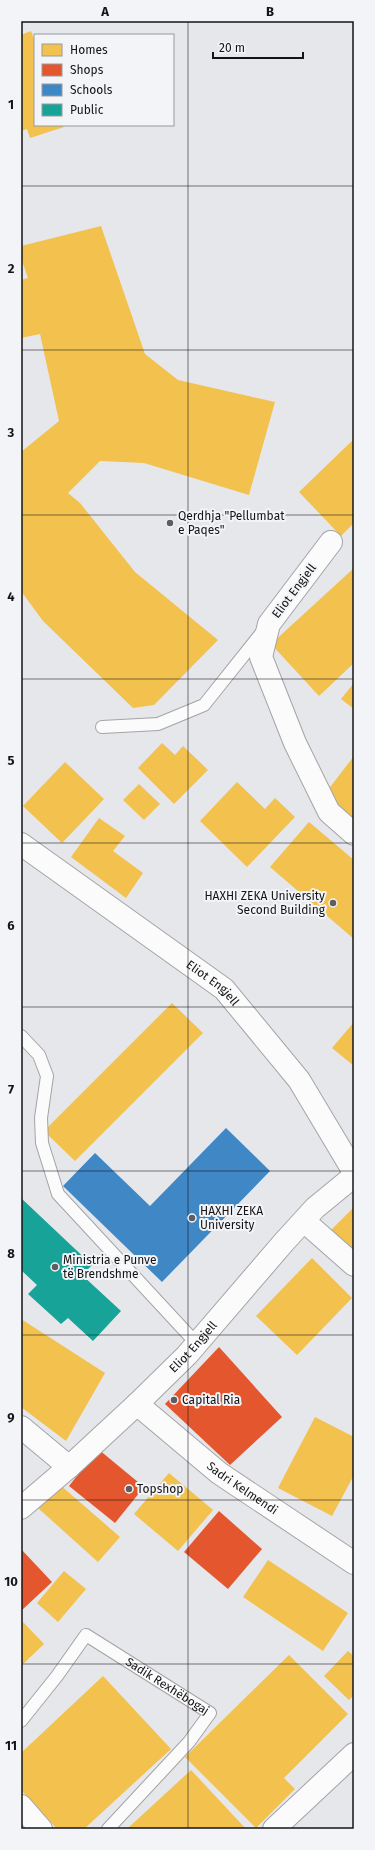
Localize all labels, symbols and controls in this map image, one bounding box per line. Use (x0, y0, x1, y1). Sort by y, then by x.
text: A (100, 4, 109, 19)
text: B (266, 4, 274, 19)
legend (34, 34, 174, 126)
scale bar (213, 34, 303, 60)
text: 20 m (219, 41, 245, 55)
text: Homes (70, 43, 108, 57)
text: Shops (70, 63, 104, 77)
text: Schools (70, 83, 113, 97)
text: 1 (8, 97, 14, 112)
text: Public (70, 103, 104, 117)
text: 2 (8, 261, 15, 276)
text: 3 (7, 425, 15, 440)
place label: Qerdhja "Pellumbat e Paqes" (178, 509, 285, 537)
marker: Qerdhja "Pellumbat e Paqes" (165, 518, 175, 528)
street label: Eliot Engjell (269, 561, 319, 621)
text: 4 (7, 589, 15, 604)
text: 5 (8, 753, 15, 768)
place label: HAXHI ZEKA University Second Building (204, 889, 326, 917)
marker: HAXHI ZEKA University Second Building (328, 898, 338, 908)
text: 6 (7, 918, 15, 933)
street label: Eliot Engjell (184, 957, 242, 1009)
text: 7 (8, 1082, 14, 1097)
place label: HAXHI ZEKA University (200, 1204, 263, 1232)
marker: HAXHI ZEKA University (187, 1213, 197, 1223)
text: 8 (7, 1246, 15, 1261)
place label: Ministria e Punve të Brendshme (63, 1253, 157, 1281)
marker: Ministria e Punve të Brendshme (50, 1262, 60, 1272)
street label: Eliot Engjell (166, 1318, 220, 1375)
place label: Capital Ria (182, 1393, 240, 1407)
marker: Capital Ria (169, 1395, 179, 1405)
text: 9 (7, 1410, 15, 1425)
street label: Sadri Kelmendi (204, 1459, 281, 1517)
place label: Topshop (137, 1482, 183, 1496)
marker: Topshop (124, 1484, 134, 1494)
text: 10 (4, 1574, 18, 1589)
street label: Sadik Rexhëbogaj (123, 1655, 212, 1718)
text: 11 (5, 1738, 17, 1753)

